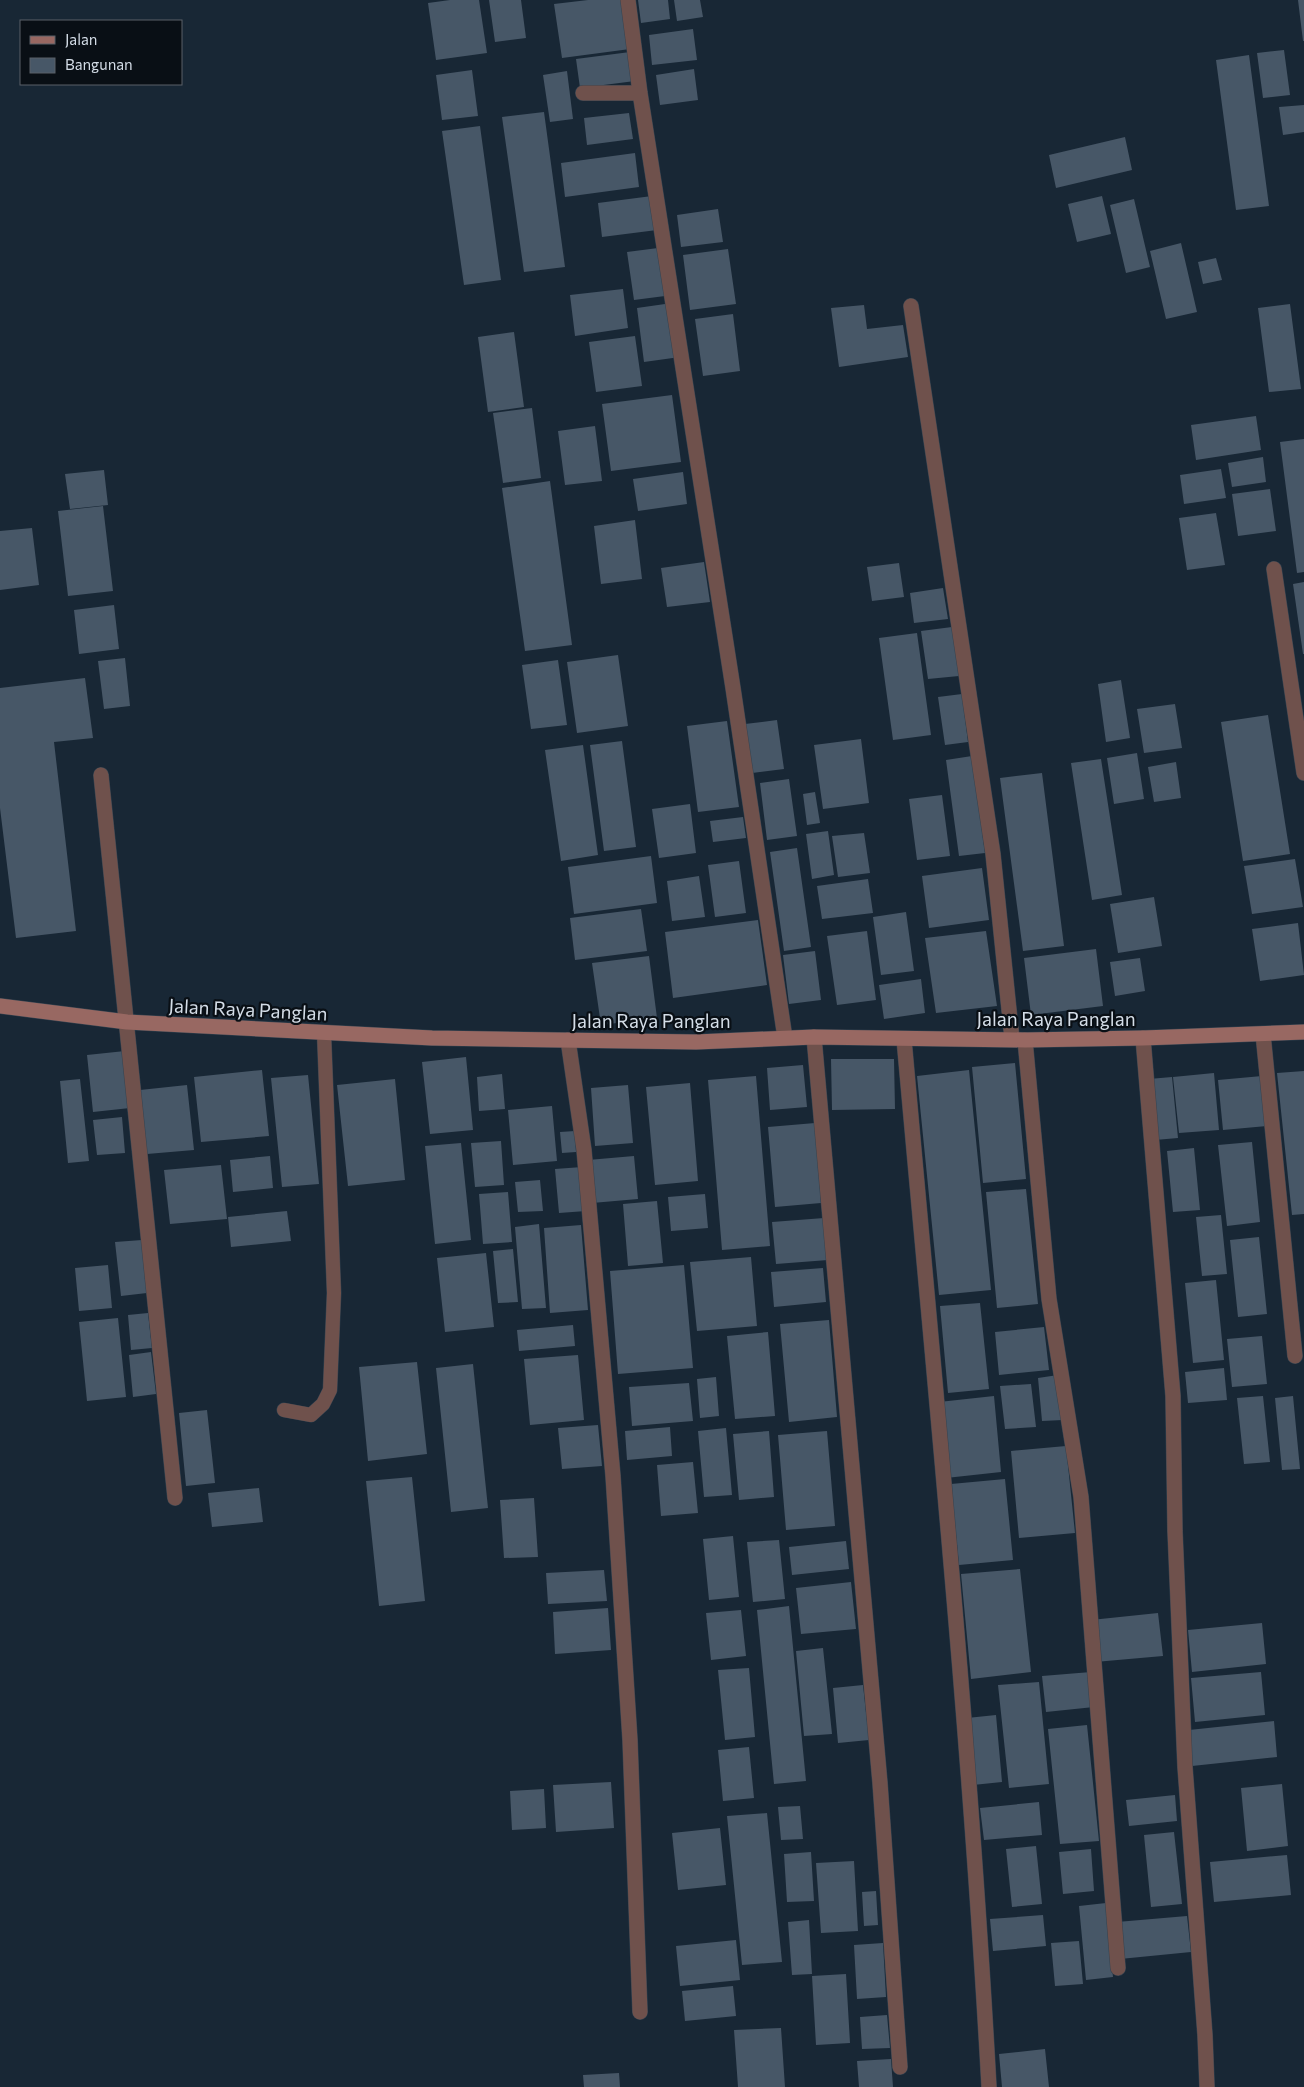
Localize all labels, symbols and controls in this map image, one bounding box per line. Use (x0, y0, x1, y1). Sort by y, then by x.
legend (20, 20, 182, 85)
text: Jalan (65, 30, 97, 48)
text: Bangunan (65, 55, 133, 73)
street label: Jalan Raya Panglan (168, 993, 328, 1025)
street label: Jalan Raya Panglan (976, 1007, 1136, 1030)
street label: Jalan Raya Panglan (571, 1009, 731, 1032)

